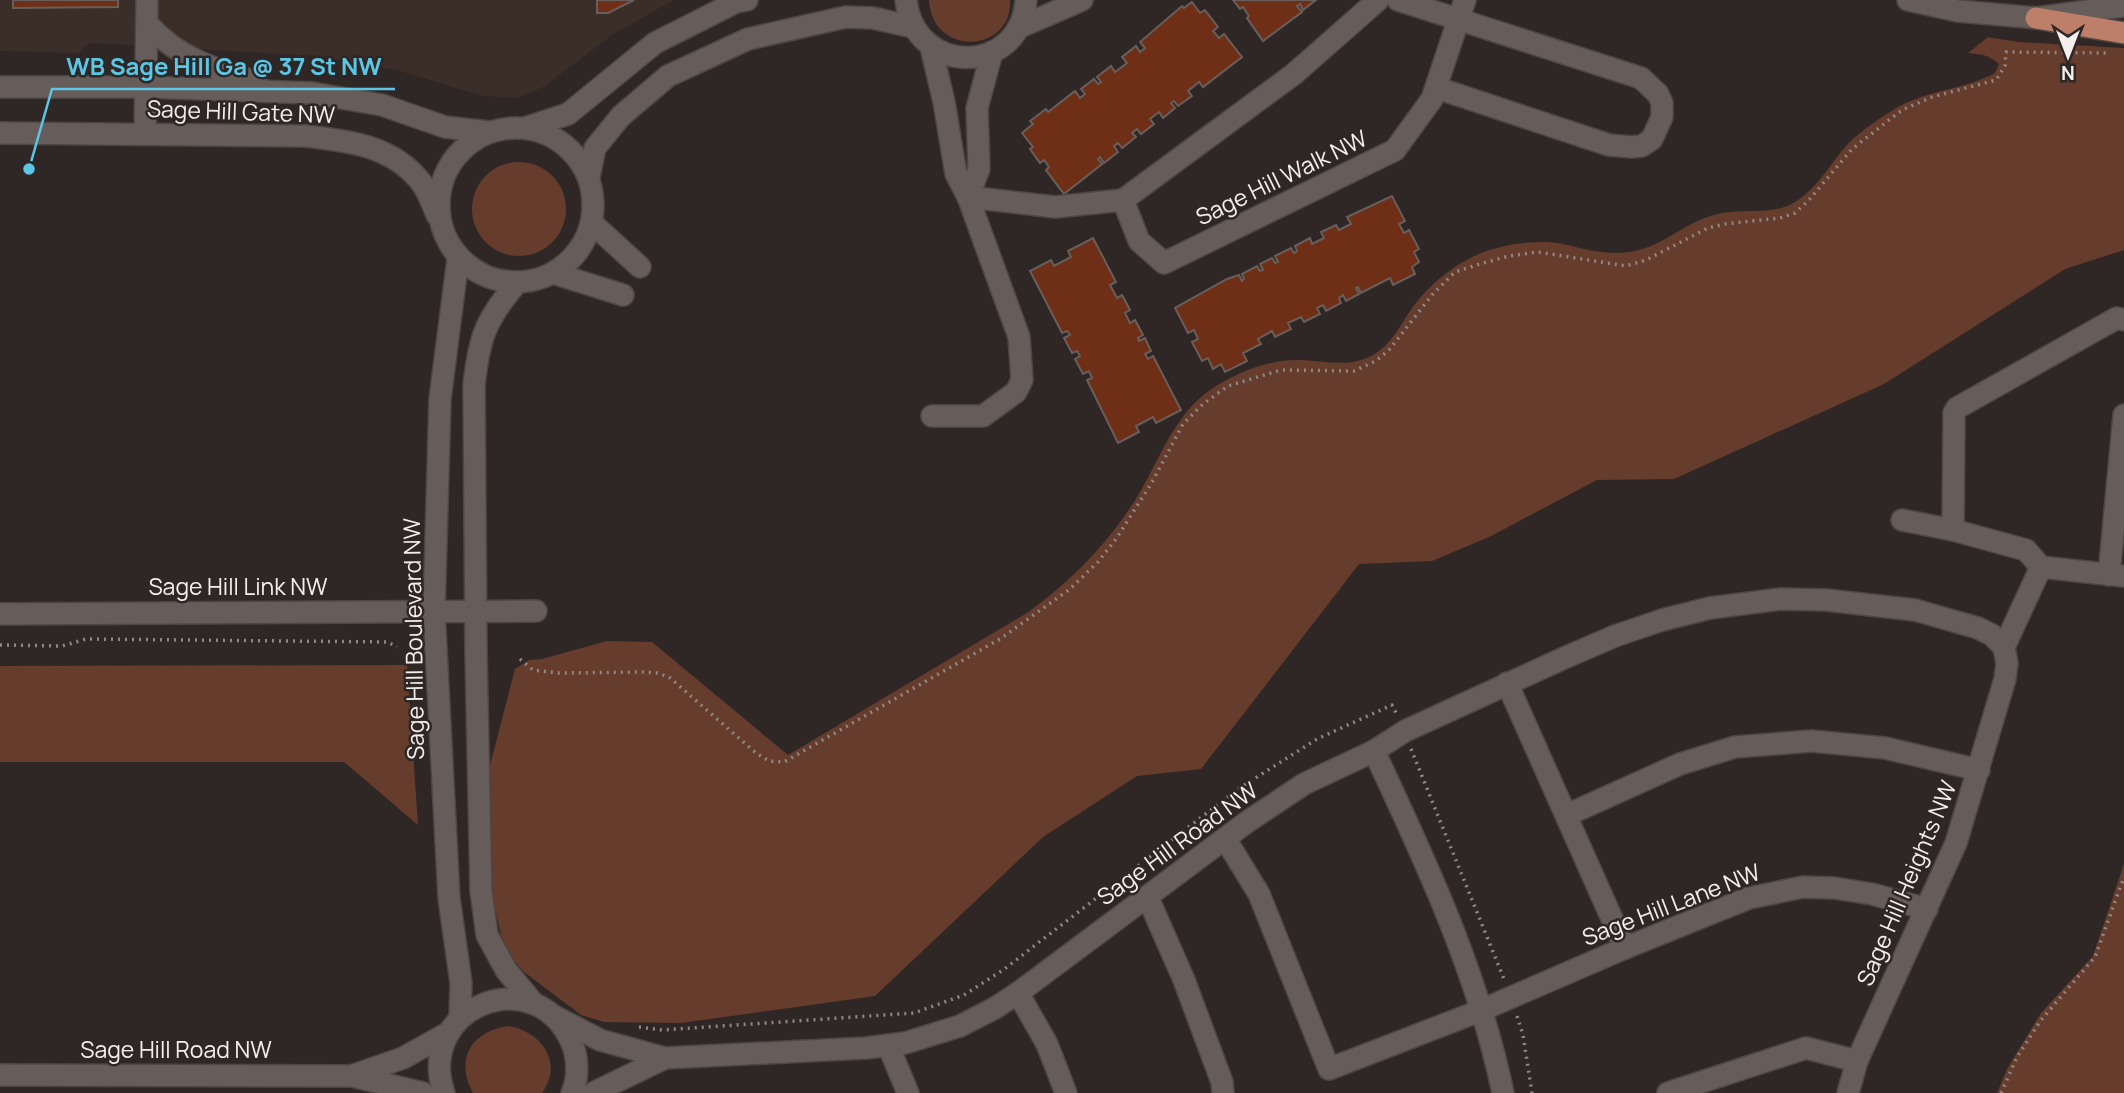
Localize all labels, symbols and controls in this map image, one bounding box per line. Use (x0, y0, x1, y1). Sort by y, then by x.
north arrow (2033, 21, 2103, 91)
callout: WB Sage Hill Ga @ 37 St NW (52, 44, 395, 89)
text: WB Sage Hill Ga @ 37 St NW (66, 49, 382, 82)
text: N (2061, 60, 2075, 86)
street label: Sage Hill Gate NW (146, 92, 336, 130)
street label: Sage Hill Walk NW (1190, 121, 1372, 232)
street label: Sage Hill Boulevard NW (395, 517, 431, 760)
street label: Sage Hill Link NW (148, 570, 328, 602)
street label: Sage Hill Road NW (1090, 774, 1264, 912)
street label: Sage Hill Heights NW (1848, 775, 1964, 991)
street label: Sage Hill Lane NW (1577, 855, 1765, 953)
street label: Sage Hill Road NW (80, 1033, 272, 1065)

